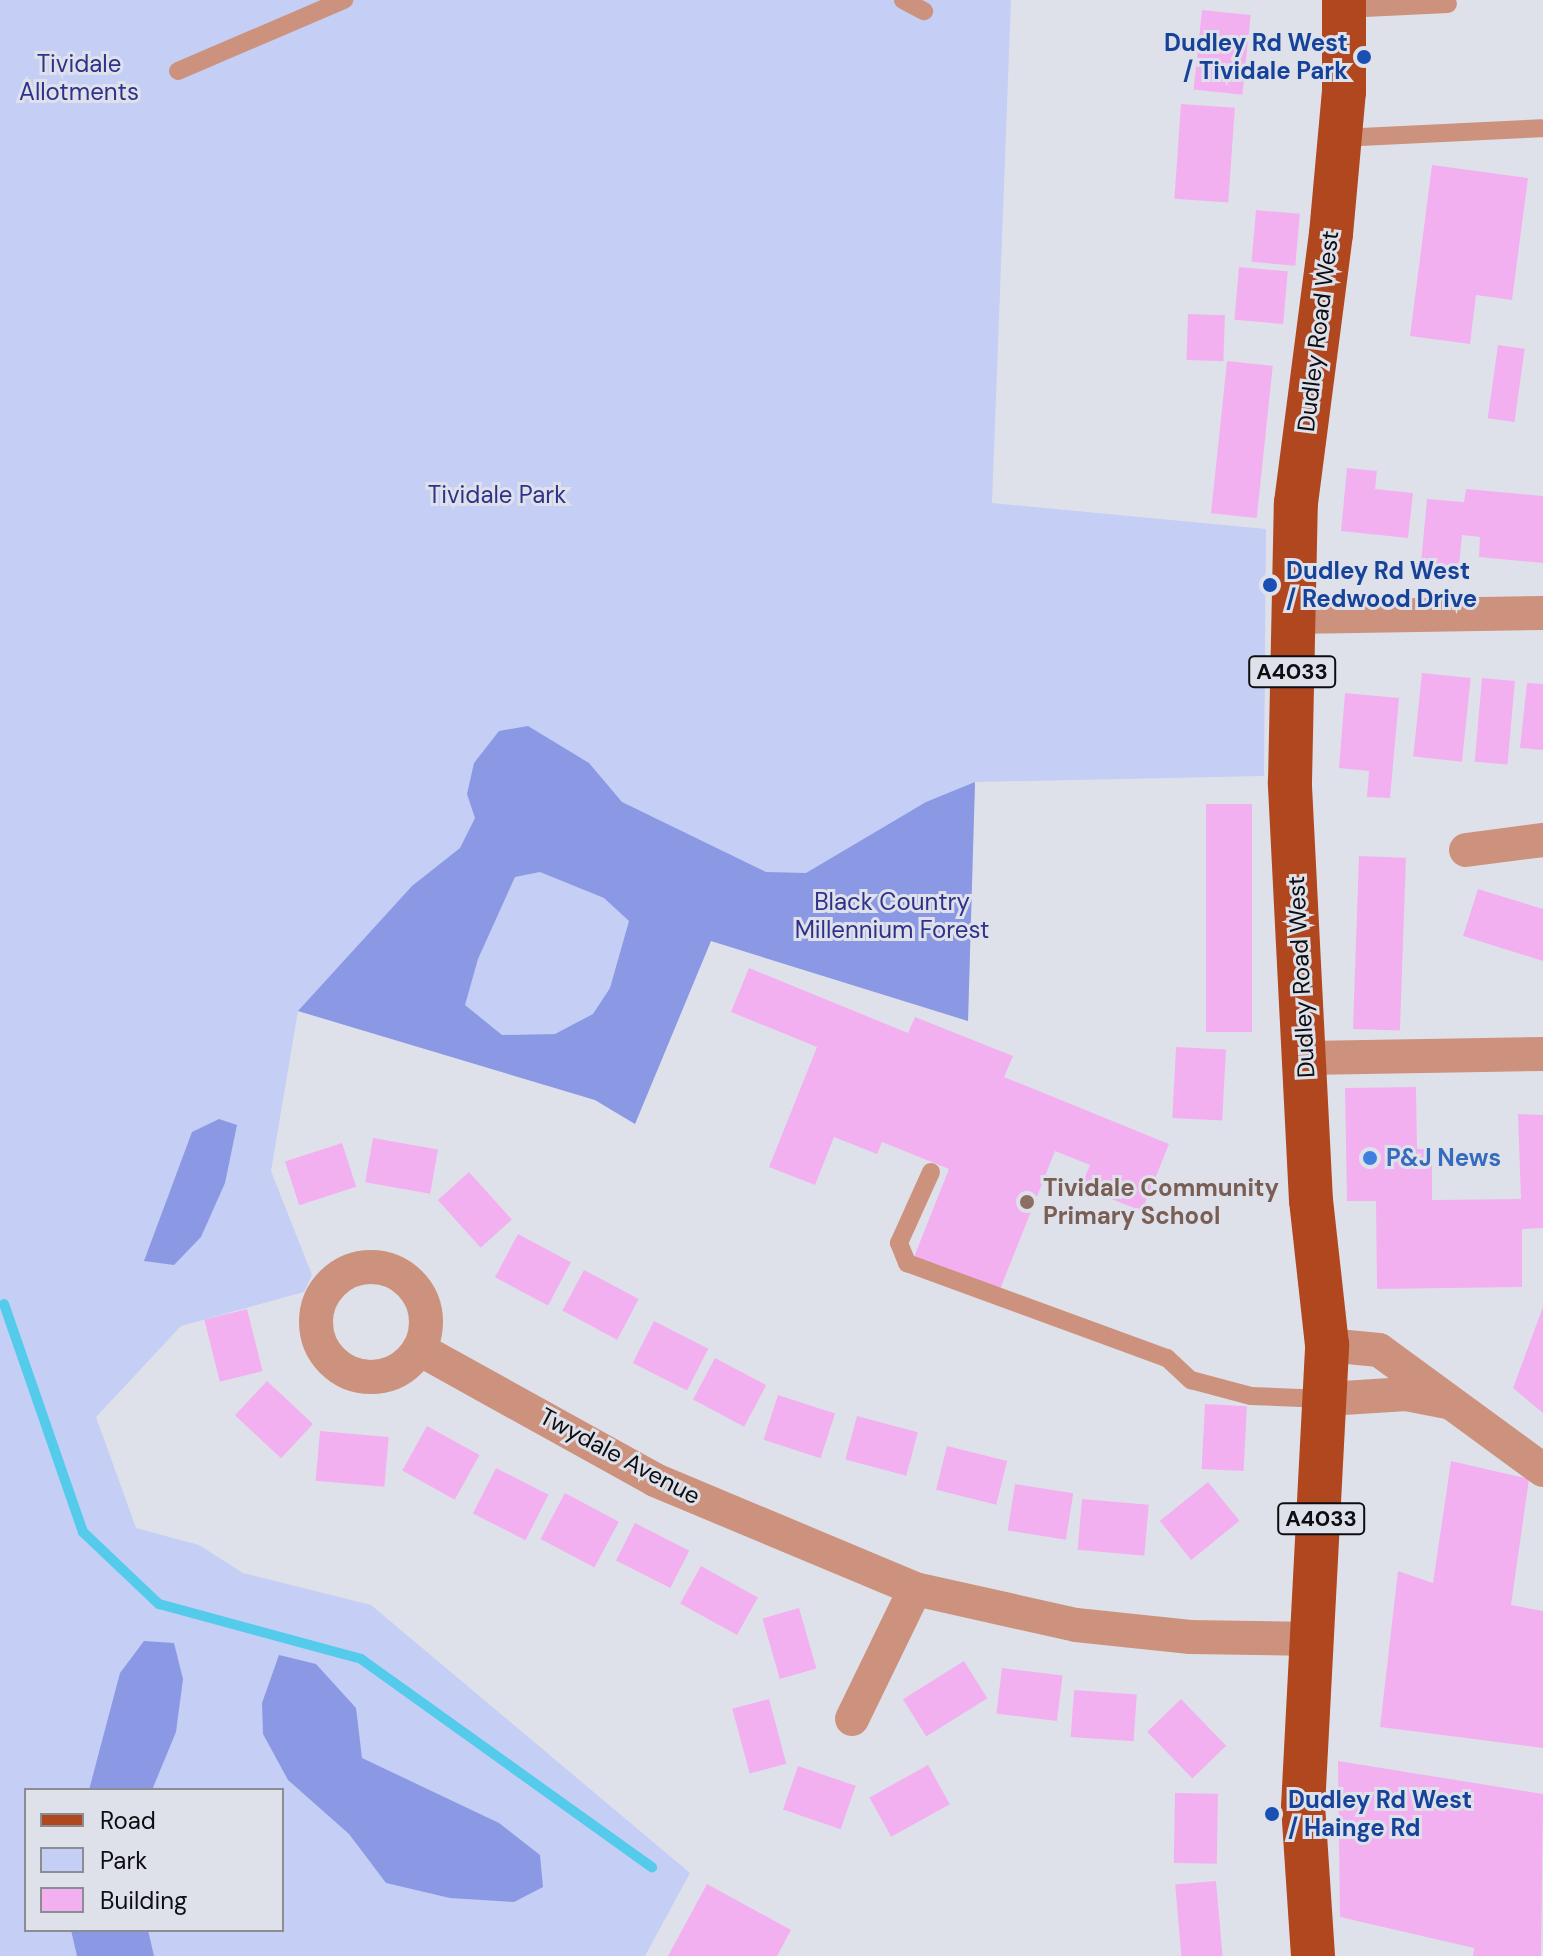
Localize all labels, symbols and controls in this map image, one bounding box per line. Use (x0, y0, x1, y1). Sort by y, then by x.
place label: Dudley Rd West / Tividale Park (1164, 29, 1348, 85)
marker: Dudley Rd West / Tividale Park (1355, 48, 1373, 66)
park label: Tividale Allotments (19, 50, 139, 106)
street label: Dudley Road West (1291, 229, 1345, 433)
park label: Tividale Park (428, 481, 566, 509)
place label: Dudley Rd West / Redwood Drive (1286, 557, 1477, 613)
marker: Dudley Rd West / Redwood Drive (1261, 576, 1279, 594)
road number: A4033 (1248, 654, 1336, 690)
street label: Dudley Road West (1281, 875, 1321, 1079)
park label: Black Country Millennium Forest (795, 888, 989, 944)
place label: P&J News (1386, 1144, 1501, 1172)
marker: P&J News (1361, 1149, 1379, 1167)
place label: Tividale Community Primary School (1043, 1174, 1279, 1230)
marker: Tividale Community Primary School (1018, 1193, 1036, 1211)
street label: Twydale Avenue (535, 1402, 705, 1510)
road number: A4033 (1277, 1501, 1365, 1537)
place label: Dudley Rd West / Hainge Rd (1288, 1786, 1472, 1842)
legend (24, 1788, 284, 1932)
text: Road (100, 1805, 156, 1836)
marker: Dudley Rd West / Hainge Rd (1263, 1805, 1281, 1823)
text: Park (100, 1845, 147, 1876)
text: Building (100, 1885, 187, 1916)

